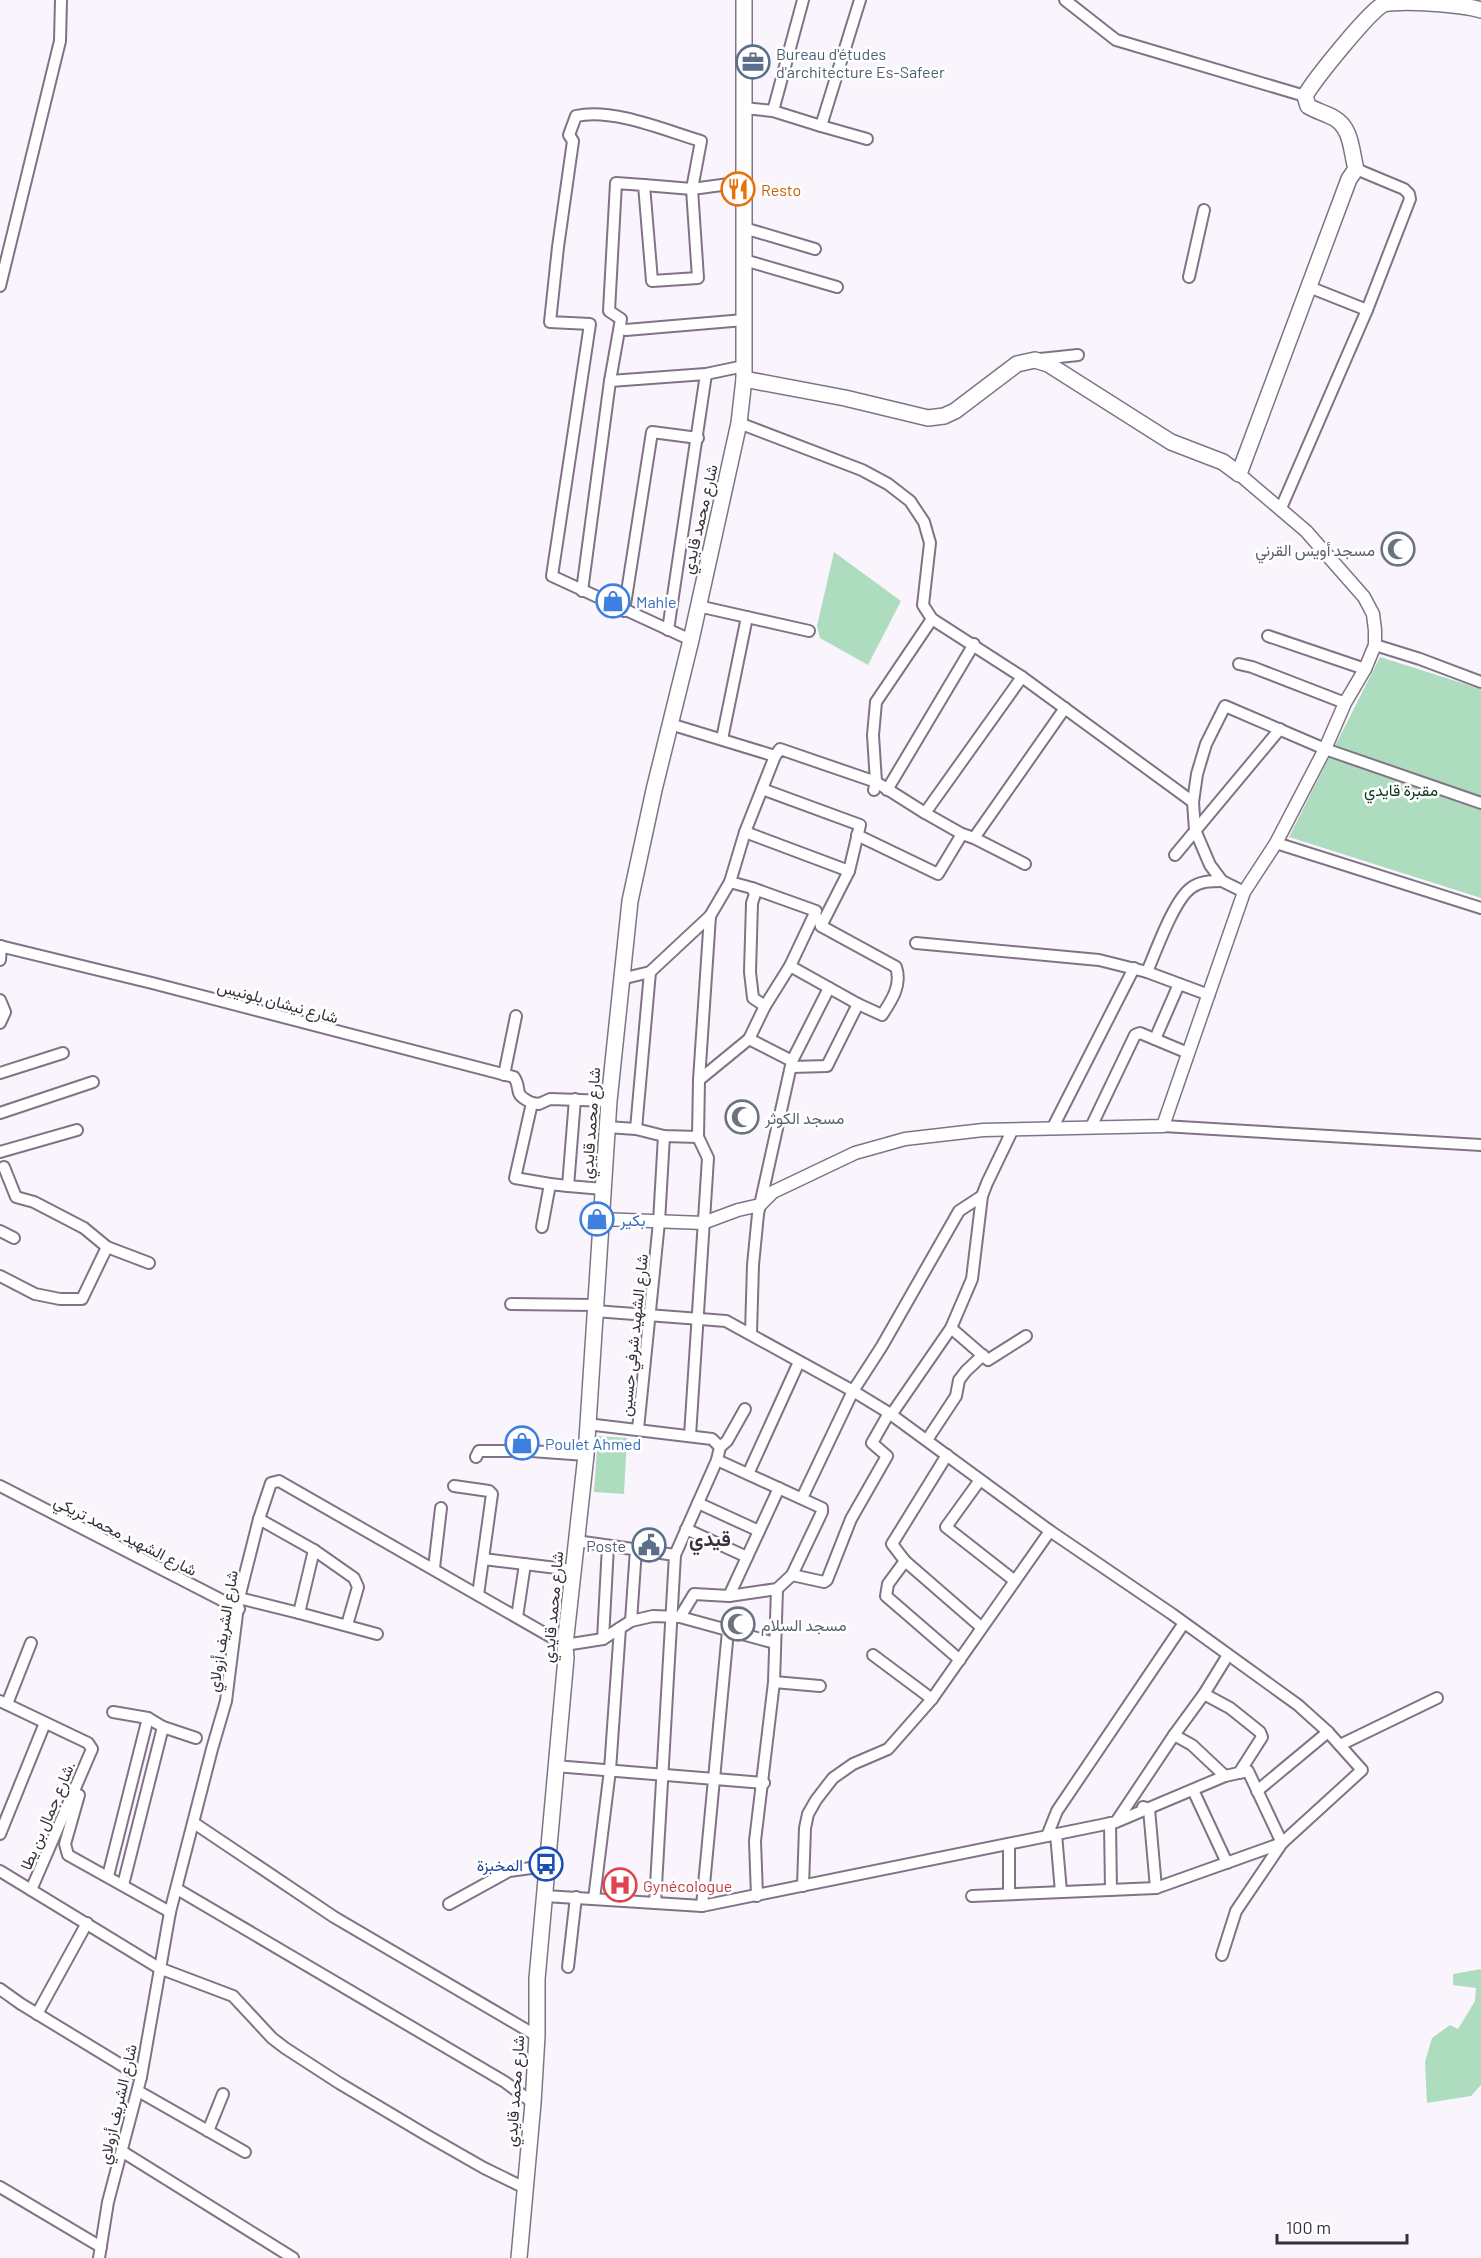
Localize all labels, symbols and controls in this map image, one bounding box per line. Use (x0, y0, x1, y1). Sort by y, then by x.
office icon: Bureau d'études d'architecture Es-Safeer (735, 44, 771, 80)
place label: Bureau d'études d'architecture Es-Safeer (776, 44, 945, 81)
restaurant icon: Resto (720, 171, 756, 207)
place label: Resto (761, 180, 801, 199)
street label: شارع محمد قايدي (677, 462, 726, 577)
mosque icon: مسجد أويس القرني (1380, 531, 1416, 567)
place label: مسجد أويس القرني (1255, 540, 1375, 564)
shop icon: Mahle (595, 583, 631, 619)
place label: Mahle (636, 592, 676, 611)
park label: مقبرة قايدي (1364, 780, 1438, 804)
street label: شارع نيشان بلونيس (215, 976, 341, 1029)
street label: شارع محمد قايدي (577, 1066, 608, 1180)
mosque icon: مسجد الكوثر (724, 1099, 760, 1135)
place label: مسجد الكوثر (764, 1108, 844, 1129)
shop icon: بكير (579, 1201, 615, 1237)
place label: بكير (619, 1210, 645, 1231)
street label: شارع الشهيد شرفي حسين (615, 1253, 656, 1418)
shop icon: Poulet Ahmed (504, 1425, 540, 1461)
place label: Poulet Ahmed (545, 1434, 641, 1453)
street label: شارع الشهيد محمد تريكي (49, 1491, 201, 1584)
district label: قيدي (689, 1526, 731, 1556)
public building icon: Poste (631, 1527, 667, 1563)
place label: Poste (586, 1536, 626, 1555)
street label: شارع محمد قايدي (538, 1550, 571, 1664)
street label: شارع الشريف أزولاي (203, 1569, 246, 1694)
mosque icon: مسجد السلام (720, 1606, 756, 1642)
place label: مسجد السلام (761, 1615, 847, 1636)
street label: شارع جمال بن يطا. (15, 1758, 81, 1874)
bus stop icon: المخبزة (528, 1846, 564, 1882)
place label: المخبزة (477, 1855, 523, 1876)
hospital icon: Gynécologue (602, 1867, 638, 1903)
place label: Gynécologue (643, 1876, 732, 1895)
street label: شارع محمد قايدي (501, 2034, 532, 2148)
street label: شارع الشريف أزولاي (94, 2042, 145, 2167)
scale bar (1277, 2207, 1408, 2245)
text: 100 m (1286, 2216, 1331, 2238)

